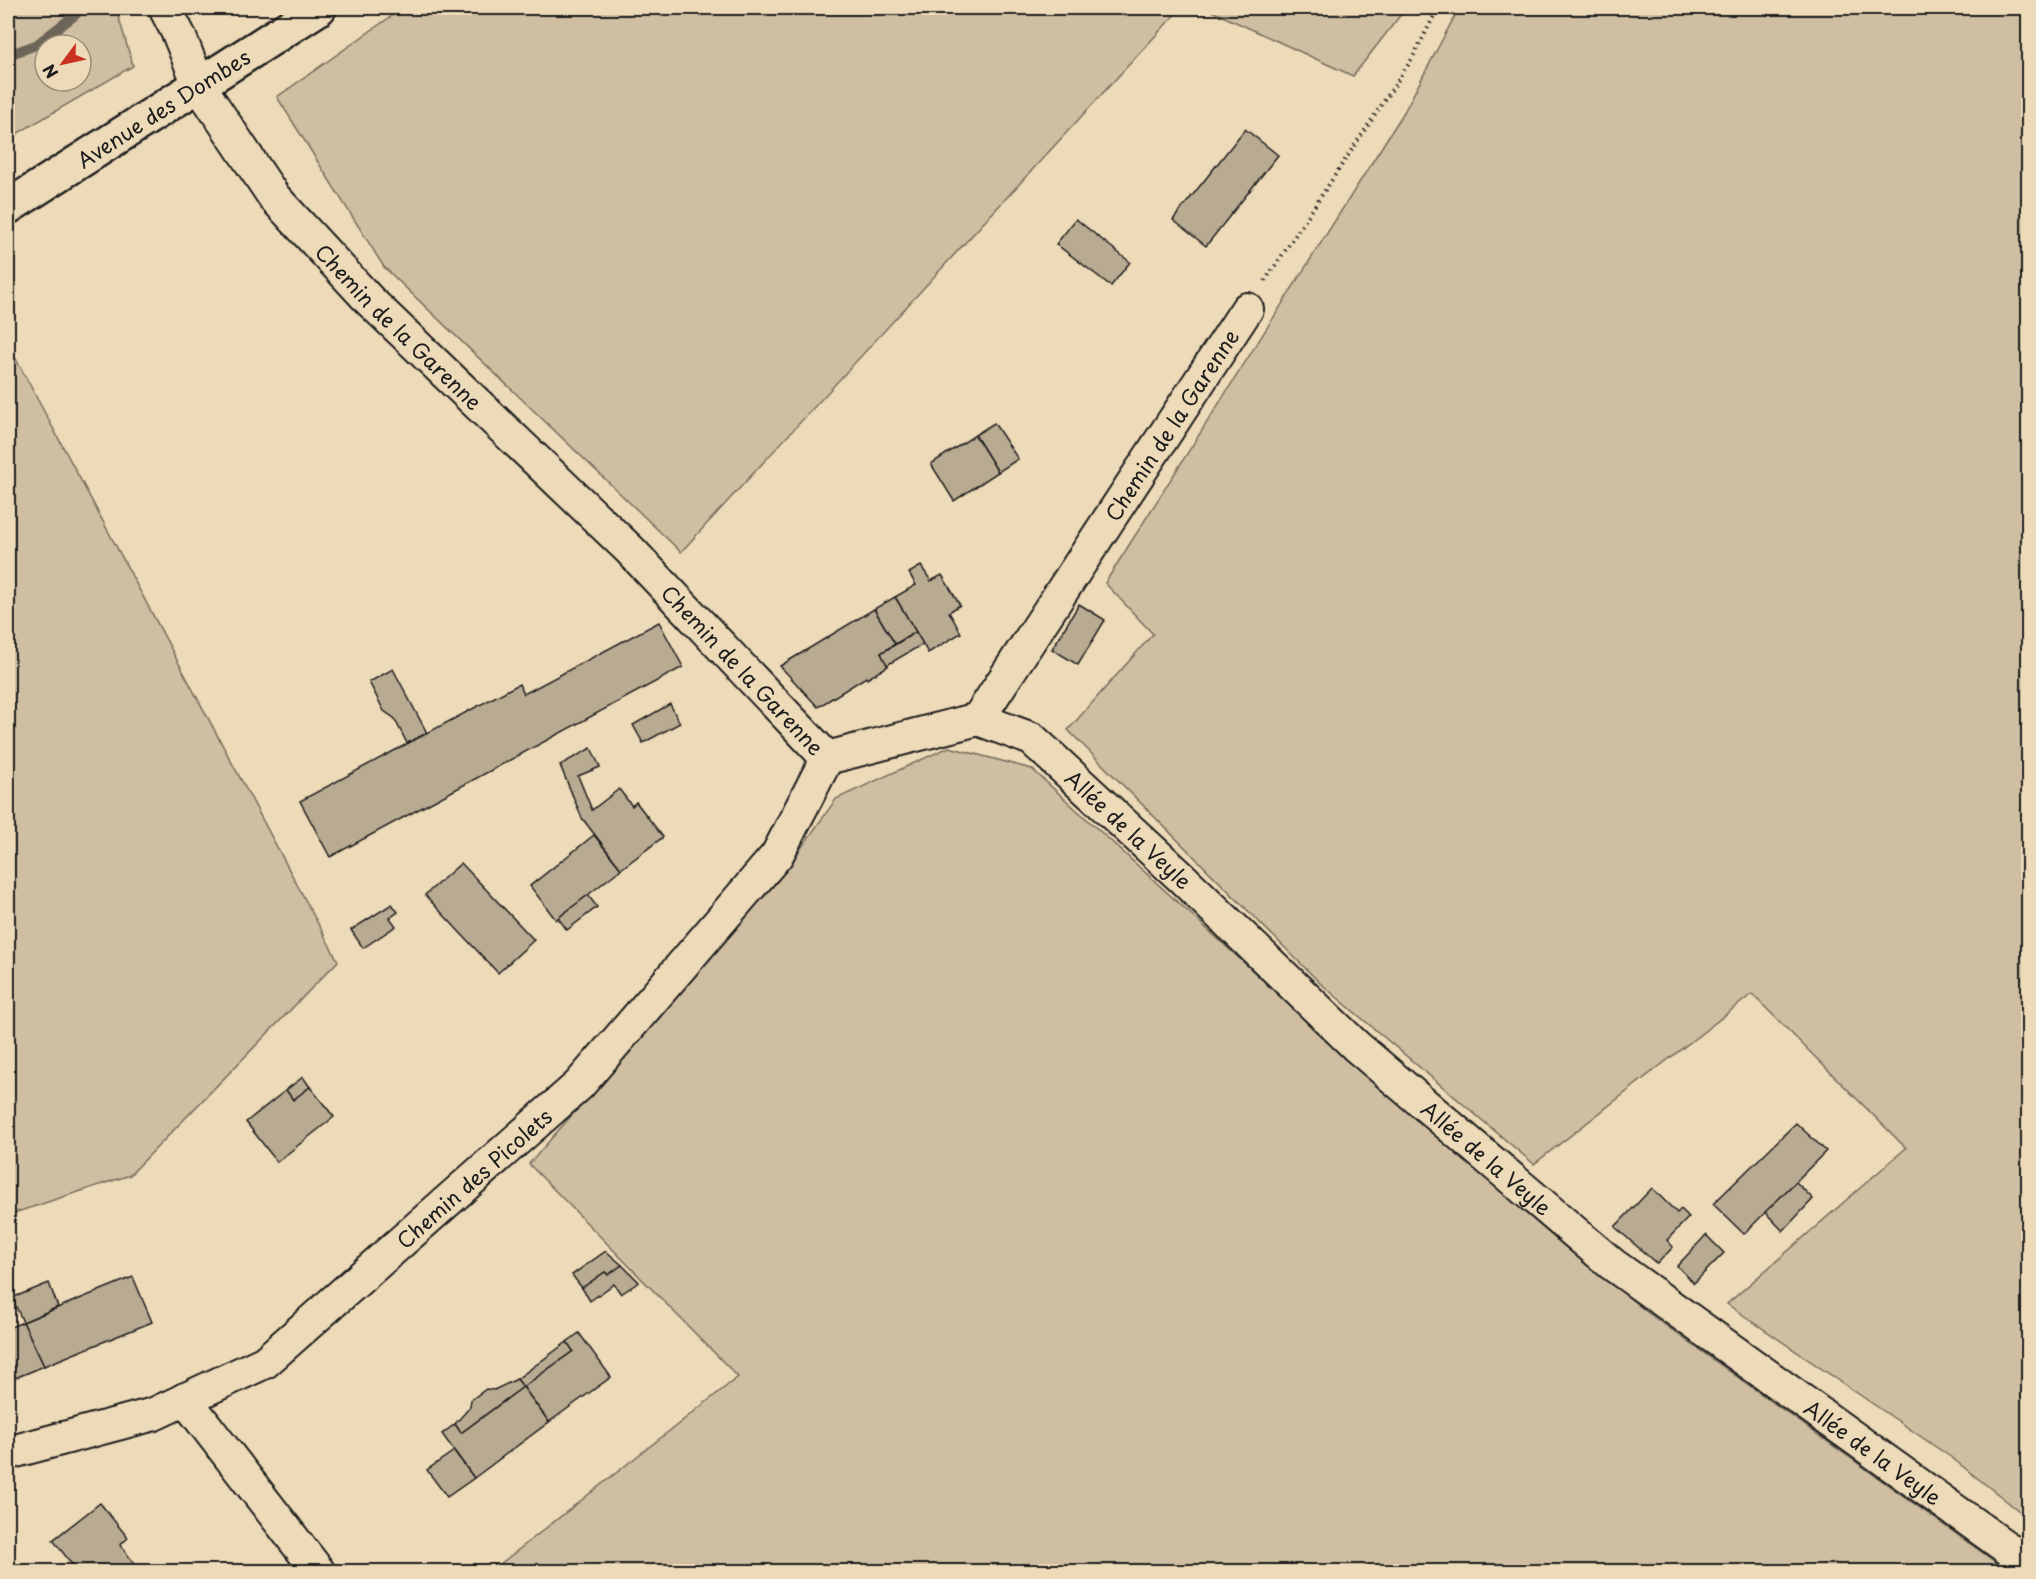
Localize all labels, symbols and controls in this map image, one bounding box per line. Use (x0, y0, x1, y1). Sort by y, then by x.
north arrow (33, 33, 93, 93)
street label: Avenue des Dombes (70, 40, 256, 175)
text: N (36, 60, 63, 84)
street label: Chemin de la Garenne (308, 236, 490, 417)
street label: Chemin de la Garenne (1096, 322, 1246, 527)
street label: Chemin de la Garenne (654, 577, 832, 762)
street label: Allée de la Veyle (1059, 762, 1200, 896)
street label: Allée de la Veyle (1415, 1093, 1559, 1222)
street label: Chemin des Picolets (389, 1100, 559, 1256)
street label: Allée de la Veyle (1798, 1391, 1949, 1512)

